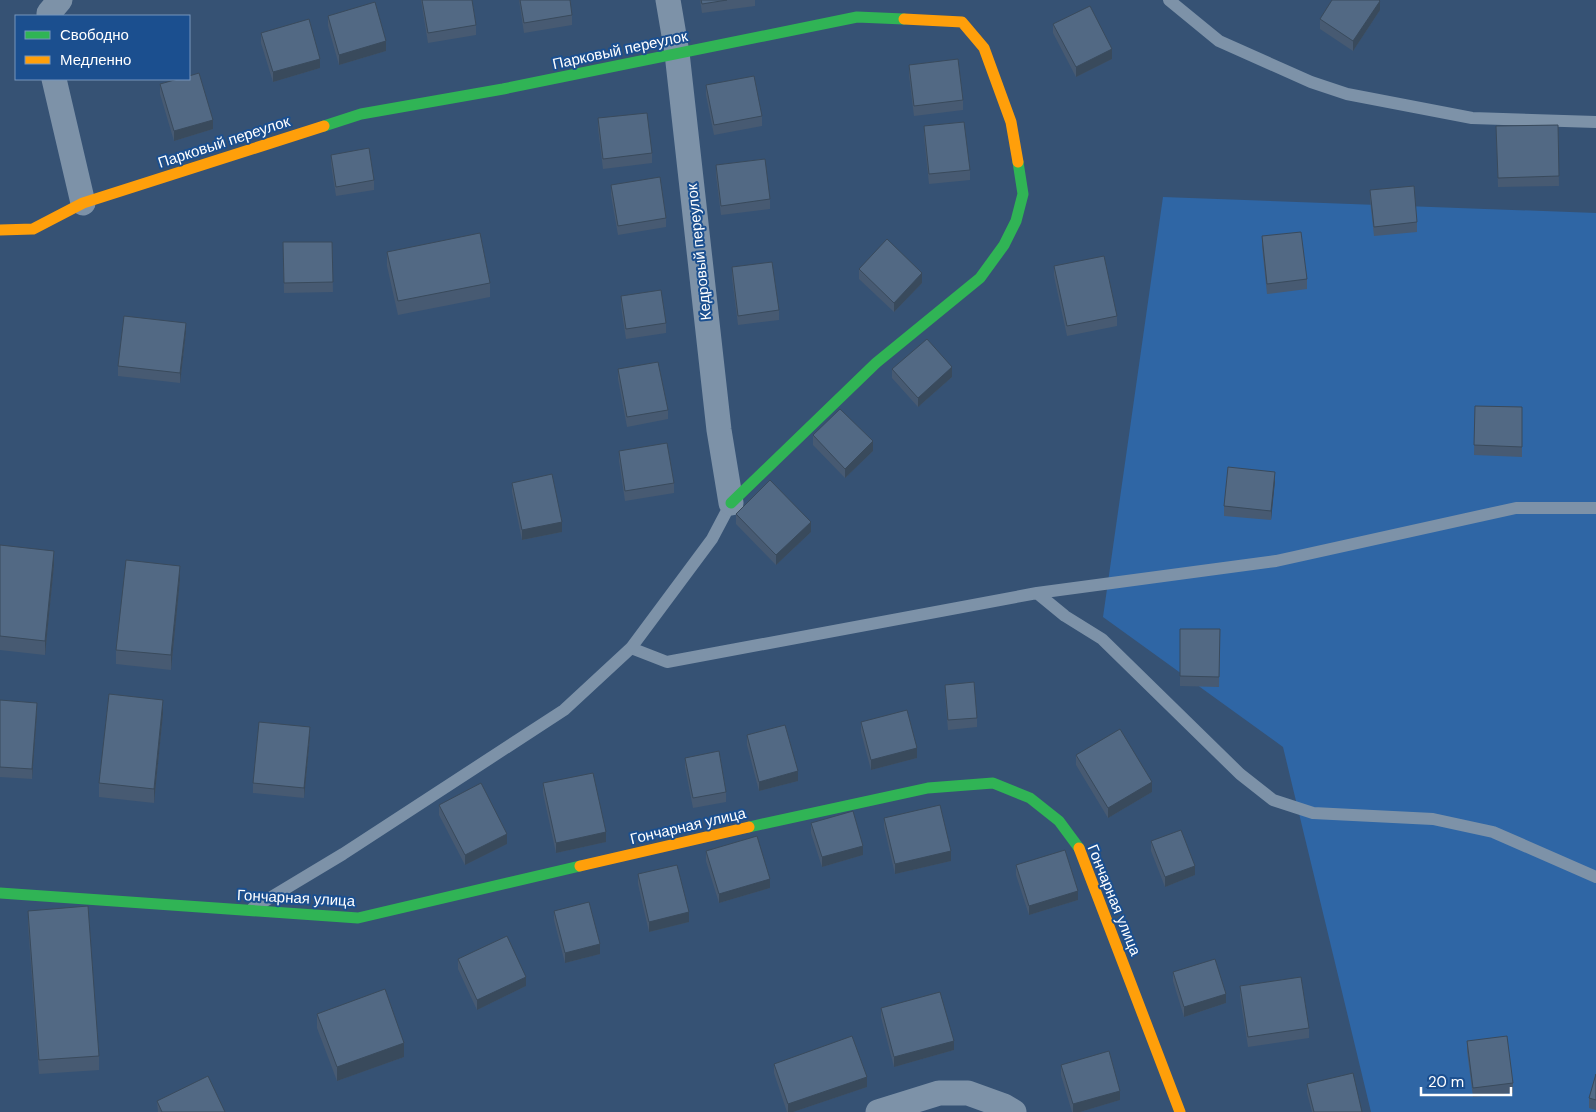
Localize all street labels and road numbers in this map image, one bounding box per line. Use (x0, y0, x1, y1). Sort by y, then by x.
street label: Парковый переулок (551, 26, 690, 74)
street label: Парковый переулок (155, 111, 293, 173)
street label: Кедровый переулок (682, 182, 716, 321)
street label: Гончарная улица (628, 803, 748, 849)
street label: Гончарная улица (1083, 841, 1146, 959)
street label: Гончарная улица (236, 885, 356, 911)

